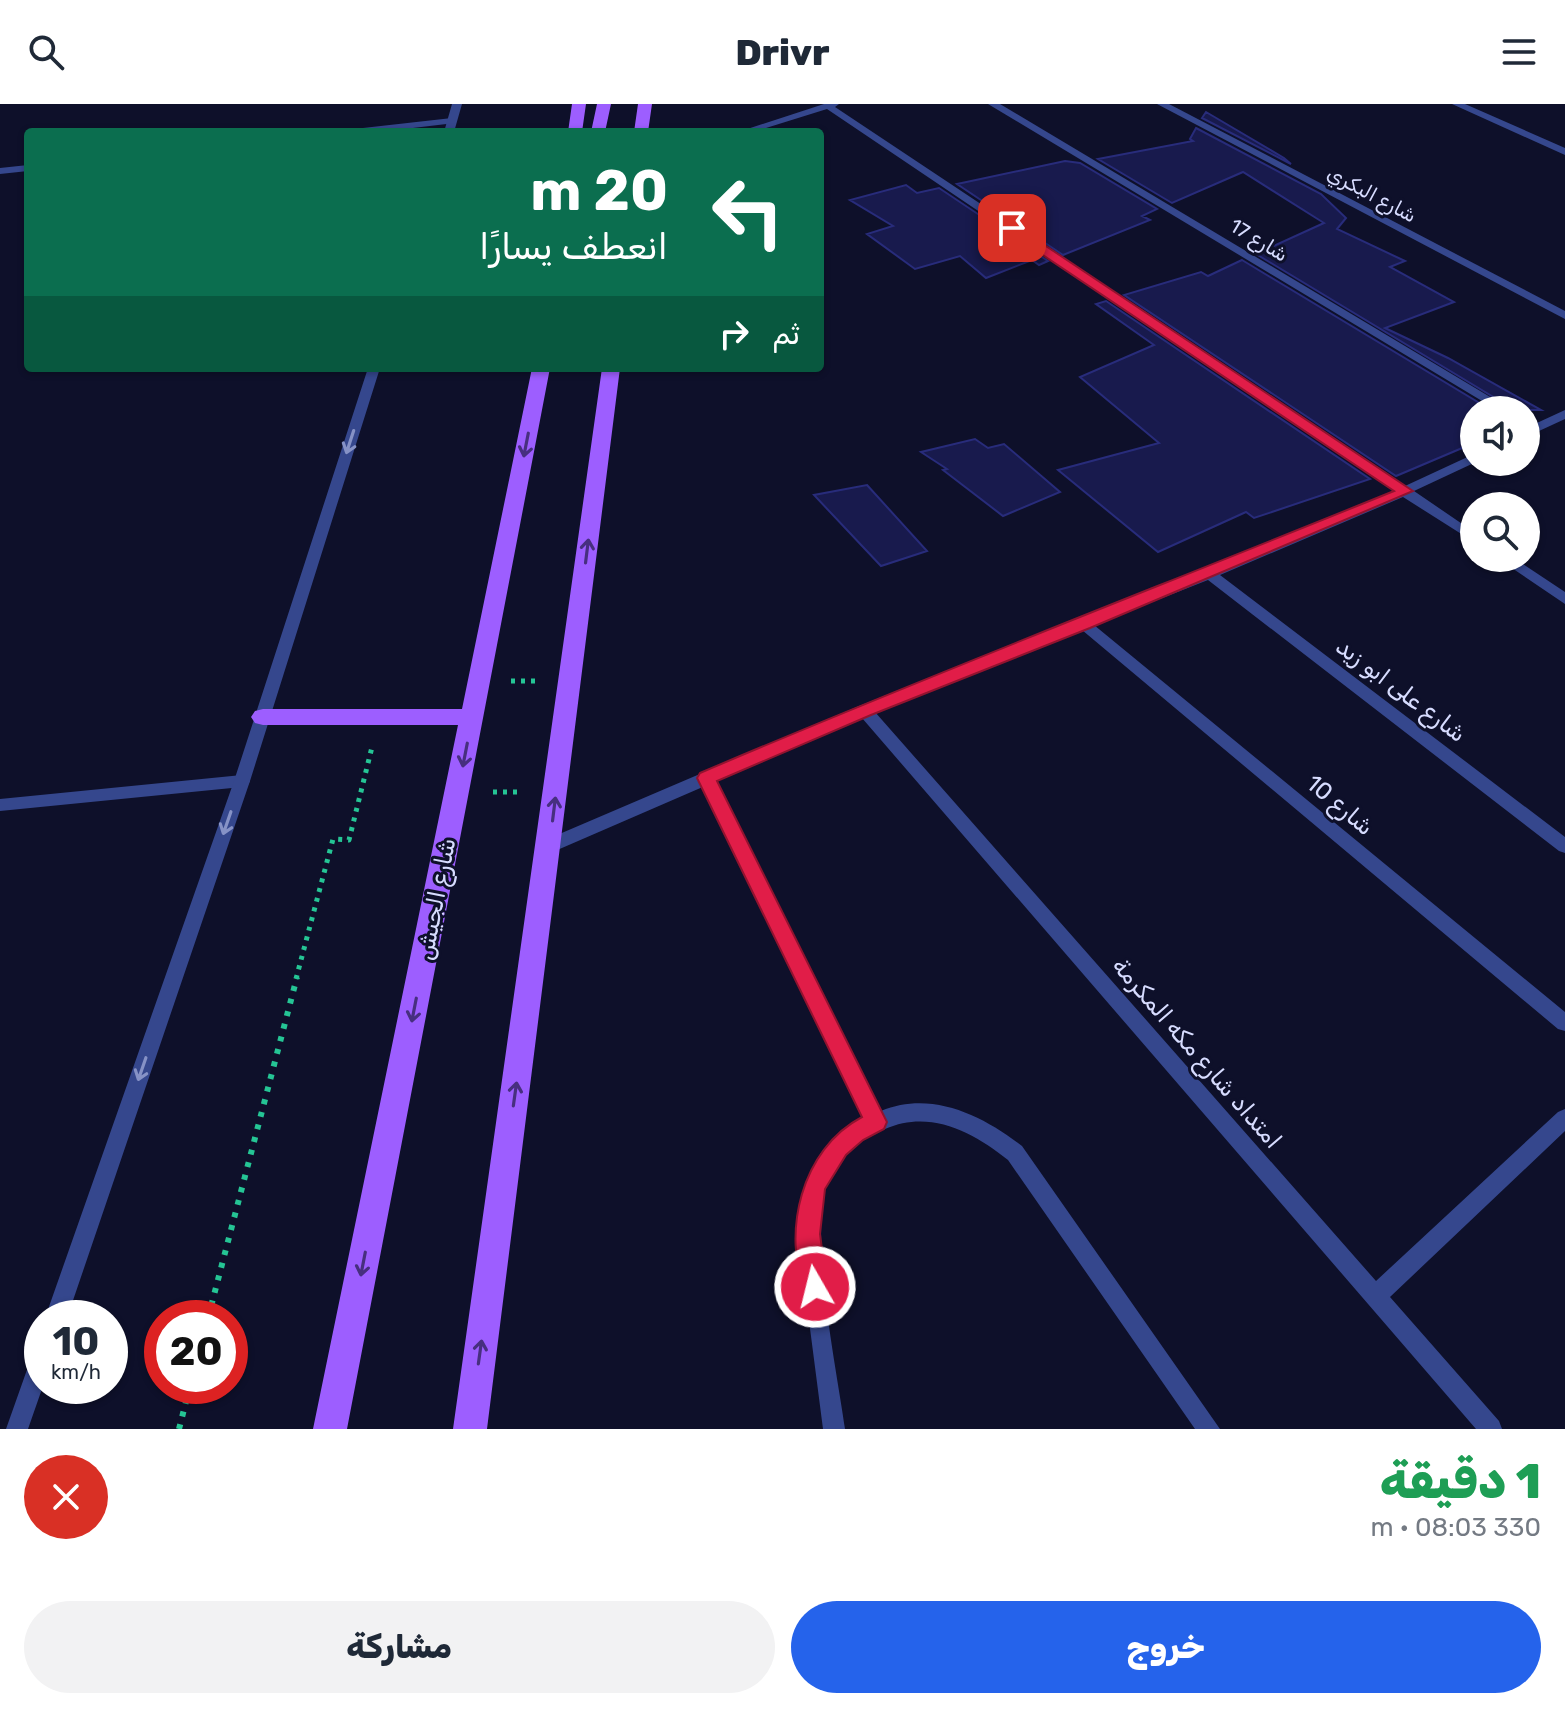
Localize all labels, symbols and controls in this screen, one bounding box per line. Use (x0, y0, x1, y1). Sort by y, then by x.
icon: search (24, 30, 68, 74)
icon: menu (1497, 30, 1541, 74)
text: Drivr (735, 31, 830, 74)
text: 20 m (530, 158, 668, 224)
icon: left (696, 160, 800, 264)
street label: شارع البكري (1322, 160, 1421, 229)
pin (978, 194, 1046, 262)
icon: arrive (990, 206, 1034, 250)
street label: شارع 17 (1225, 213, 1292, 268)
text: انعطف يسارًا (479, 225, 668, 268)
icon: right (712, 312, 756, 356)
text: ثم (772, 316, 800, 352)
map controls (1460, 396, 1540, 572)
button: sound (1460, 396, 1540, 476)
one-way arrow (342, 430, 357, 455)
one-way arrow (518, 431, 533, 457)
button: search (1460, 492, 1540, 572)
one-way arrow (580, 539, 595, 564)
street label: شارع على ابو زيد (1329, 632, 1472, 750)
one-way arrow (457, 741, 472, 767)
street label: شارع 10 (1299, 769, 1379, 843)
one-way arrow (546, 796, 561, 823)
one-way arrow (219, 810, 234, 835)
street label: شارع الجيش (410, 836, 464, 963)
street label: امتداد شارع مكه المكرمة (1105, 952, 1287, 1155)
one-way arrow (406, 996, 421, 1022)
one-way arrow (134, 1056, 149, 1081)
one-way arrow (508, 1081, 523, 1108)
position arrow (773, 1245, 857, 1329)
one-way arrow (355, 1251, 370, 1277)
speed limit sign: 20 (144, 1300, 248, 1404)
text: 10 (52, 1318, 100, 1365)
one-way arrow (473, 1339, 488, 1366)
text: km/h (51, 1360, 101, 1384)
text: 1 دقيقة (1380, 1453, 1541, 1510)
button: close (24, 1455, 108, 1539)
text: 330 m · 08:03 (1371, 1512, 1541, 1543)
button: مشاركة (24, 1601, 775, 1693)
button: خروج (791, 1601, 1541, 1693)

